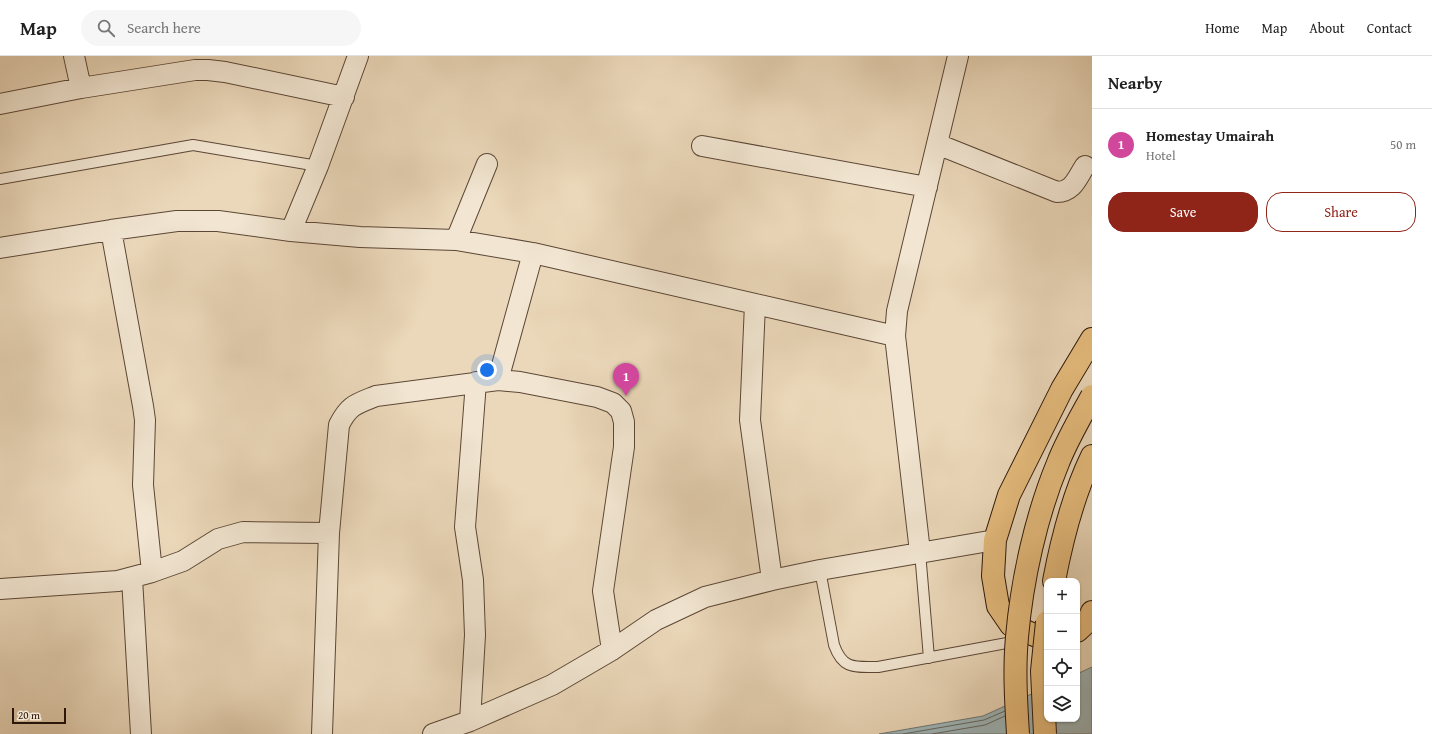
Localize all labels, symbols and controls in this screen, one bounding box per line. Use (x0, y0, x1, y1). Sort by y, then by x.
search box (81, 10, 361, 46)
text: Map (20, 14, 57, 42)
icon: search (95, 17, 117, 39)
text: Search here (127, 17, 201, 38)
text: Home (1205, 18, 1240, 38)
text: Map (1262, 18, 1287, 38)
text: About (1309, 18, 1345, 38)
text: Contact (1367, 18, 1412, 38)
text: Nearby (1108, 70, 1162, 95)
text: Homestay Umairah (1146, 125, 1274, 146)
text: 1 (1118, 135, 1124, 154)
text: 50 m (1390, 135, 1416, 154)
text: Hotel (1146, 146, 1176, 165)
button: Save (1108, 192, 1258, 232)
button: Share (1266, 192, 1416, 232)
your location (477, 360, 497, 380)
pin: 1 (613, 363, 639, 396)
map controls (1044, 578, 1080, 722)
button: + (1044, 578, 1080, 614)
button: − (1044, 614, 1080, 650)
button: locate (1044, 650, 1080, 686)
button: layers (1044, 686, 1080, 722)
scale bar (12, 706, 66, 725)
text: 20 m (18, 707, 40, 723)

